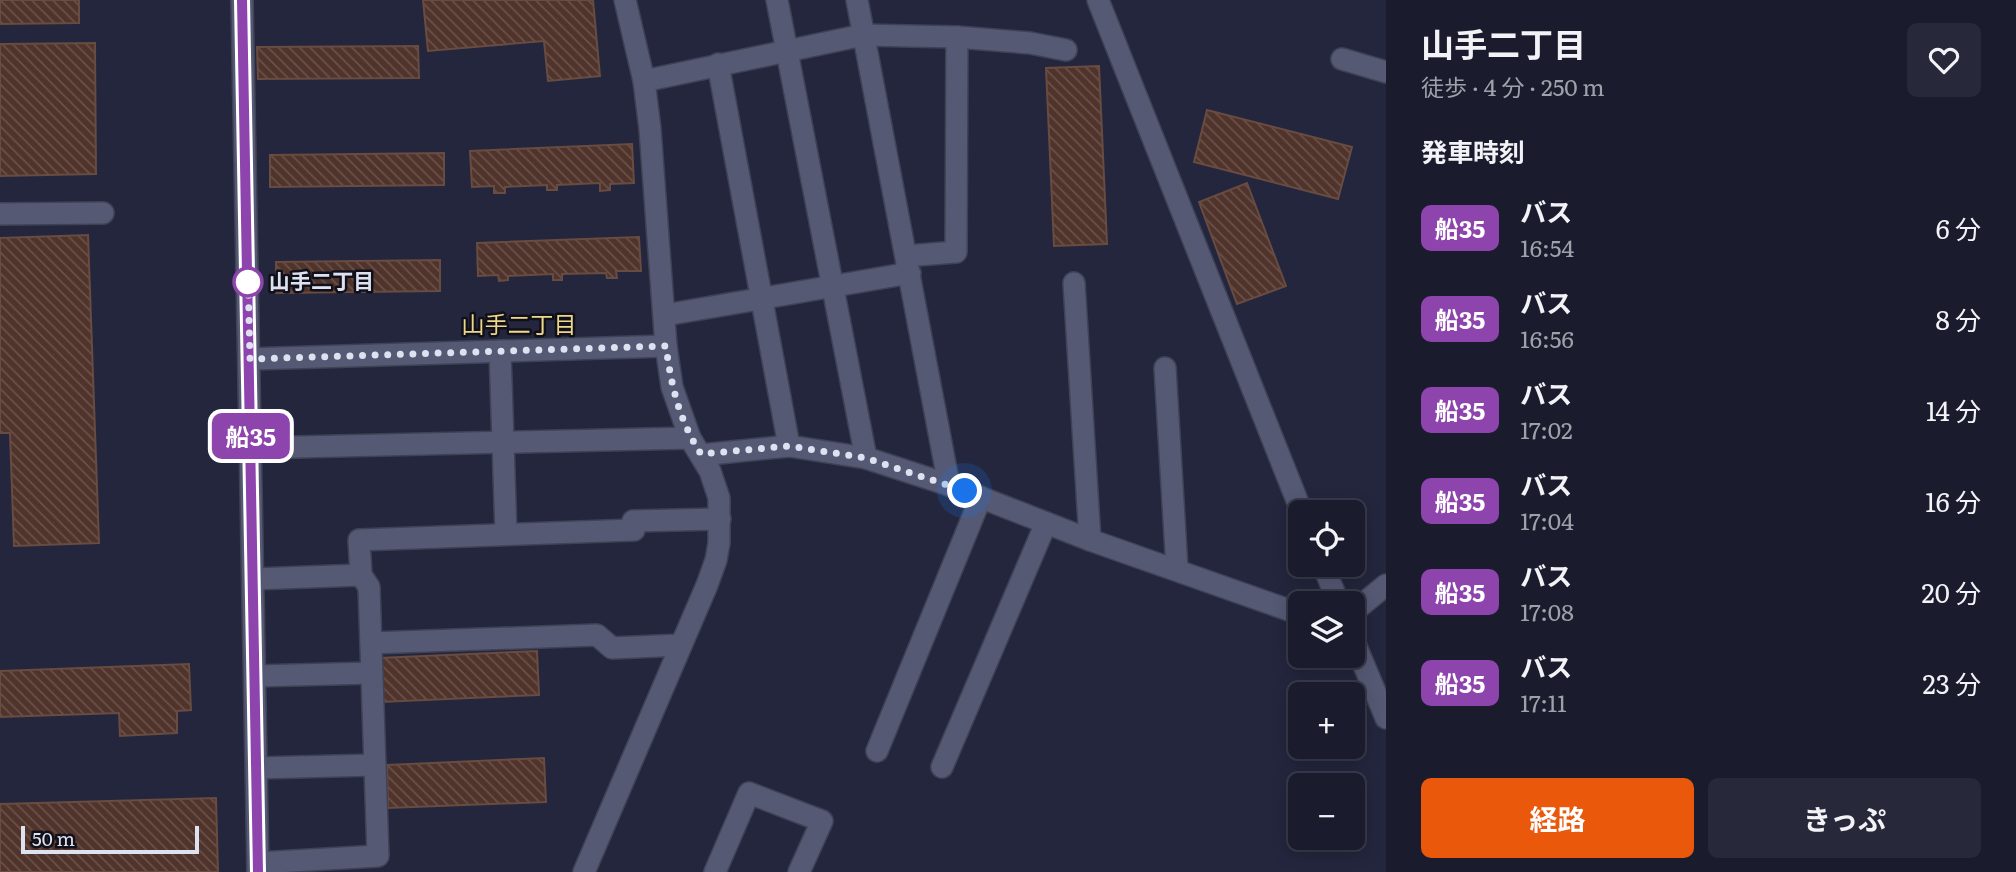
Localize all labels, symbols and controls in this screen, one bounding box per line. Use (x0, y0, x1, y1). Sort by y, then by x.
text: 山手二丁目 (1421, 18, 1586, 67)
button: heart (1907, 23, 1981, 97)
text: 徒歩 · 4 分 · 250 m (1421, 69, 1605, 103)
text: 発車時刻 (1421, 131, 1525, 170)
text: バス (1520, 191, 1572, 230)
text: 6 分 (1936, 208, 1981, 247)
text: 船35 (1435, 210, 1485, 245)
text: 16:54 (1520, 230, 1574, 264)
place label: 山手二丁目 (269, 264, 374, 295)
marker: 山手二丁目 (233, 267, 263, 297)
text: バス (1520, 282, 1572, 321)
text: 8 分 (1935, 299, 1981, 338)
text: 船35 (1435, 301, 1485, 336)
district label: 山手二丁目 (462, 306, 577, 340)
text: 16:56 (1520, 321, 1574, 355)
text: バス (1520, 373, 1572, 412)
text: 14 分 (1926, 390, 1981, 429)
text: 船35 (1435, 392, 1485, 427)
text: 17:02 (1520, 412, 1573, 446)
line badge: 船35 (211, 413, 291, 459)
text: 船35 (226, 418, 276, 453)
text: バス (1520, 464, 1572, 503)
your location (947, 473, 982, 508)
text: 16 分 (1925, 481, 1981, 520)
text: 船35 (1435, 483, 1485, 518)
map controls (1288, 500, 1365, 850)
button: locate (1288, 500, 1365, 577)
text: 17:04 (1520, 503, 1574, 537)
text: バス (1520, 555, 1572, 594)
text: 20 分 (1922, 572, 1981, 611)
text: 船35 (1435, 574, 1485, 609)
button: layers (1288, 591, 1365, 668)
text: 17:08 (1520, 594, 1574, 628)
text: バス (1520, 646, 1572, 685)
text: 23 分 (1923, 663, 1981, 702)
text: 船35 (1435, 665, 1485, 700)
button: + (1288, 682, 1365, 759)
text: 17:11 (1520, 685, 1567, 719)
button: − (1288, 773, 1365, 850)
button: 経路 (1421, 778, 1694, 858)
button: きっぷ (1708, 778, 1981, 858)
scale bar (21, 823, 200, 855)
text: 50 m (32, 824, 75, 852)

